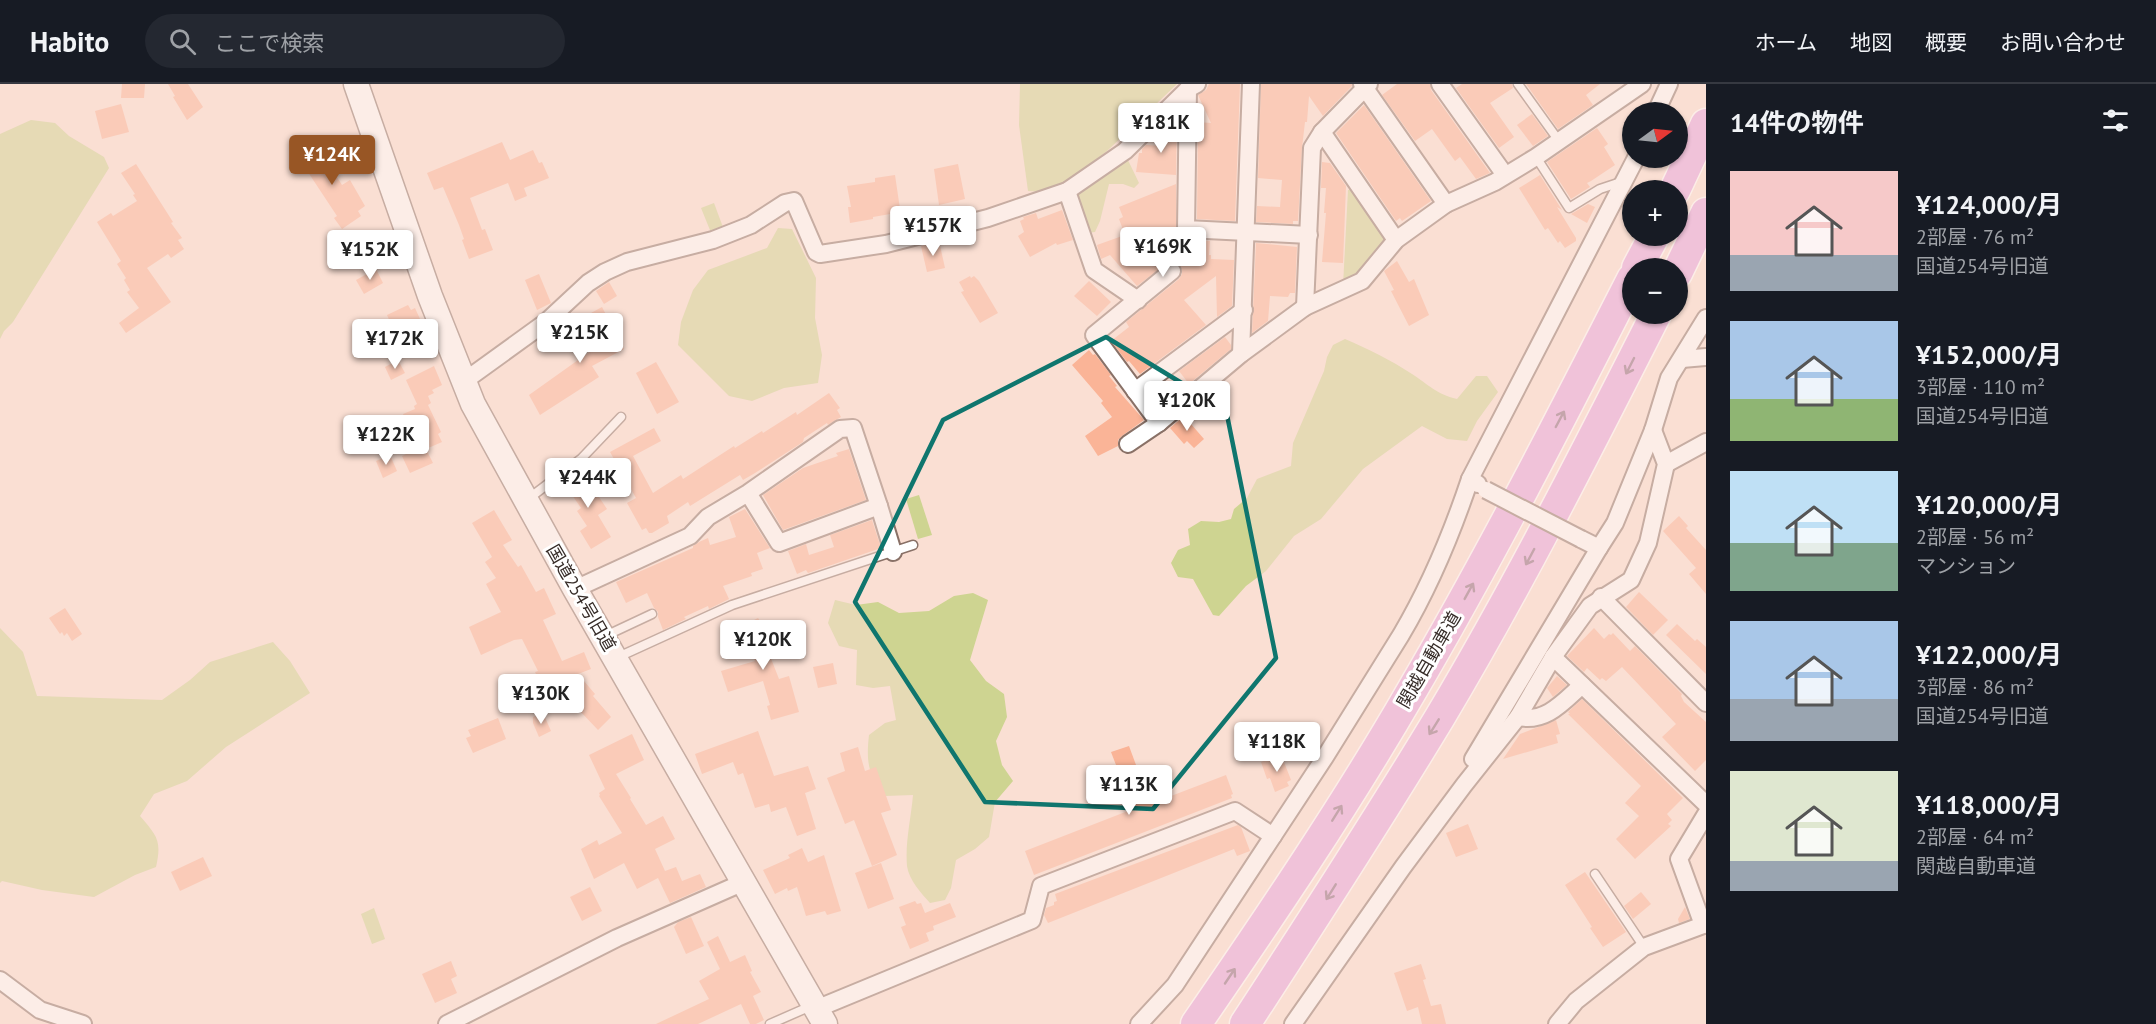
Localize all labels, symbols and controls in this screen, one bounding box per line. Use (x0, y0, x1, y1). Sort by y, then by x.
search box (145, 14, 565, 68)
text: Habito (30, 23, 109, 60)
icon: search (166, 25, 199, 58)
text: ここで検索 (214, 29, 324, 57)
text: ホーム (1755, 29, 1817, 56)
text: 地図 (1850, 29, 1892, 56)
text: 概要 (1925, 29, 1967, 56)
text: お問い合わせ (2000, 29, 2126, 56)
north arrow (1622, 102, 1688, 168)
map controls (1622, 102, 1688, 324)
pin: ¥181K (1119, 103, 1203, 154)
icon: filters (2099, 104, 2132, 137)
text: 14件の物件 (1730, 106, 1863, 139)
text: ¥181K (1132, 109, 1190, 135)
pin: ¥124K (290, 135, 374, 186)
text: ¥124K (303, 141, 361, 167)
button: + (1622, 180, 1688, 246)
text: ¥124,000/月 (1916, 188, 2062, 221)
icon: home (1778, 195, 1850, 267)
pin: ¥157K (891, 206, 975, 257)
text: ¥157K (904, 212, 962, 238)
text: 2部屋 · 76 m² (1916, 224, 2034, 250)
pin: ¥169K (1121, 227, 1205, 278)
pin: ¥152K (328, 230, 412, 281)
text: ¥169K (1134, 233, 1192, 259)
text: ¥152K (341, 236, 399, 262)
text: 国道254号旧道 (1916, 253, 2049, 279)
button: − (1622, 258, 1688, 324)
pin: ¥215K (538, 313, 622, 364)
pin: ¥172K (353, 319, 437, 370)
text: ¥215K (551, 319, 609, 345)
text: ¥172K (366, 325, 424, 351)
text: ¥152,000/月 (1916, 338, 2062, 371)
icon: home (1778, 345, 1850, 417)
one-way arrow (1624, 356, 1635, 374)
text: 3部屋 · 110 m² (1916, 374, 2045, 400)
pin: ¥120K (1145, 381, 1229, 432)
text: ¥120K (1158, 387, 1216, 413)
text: 国道254号旧道 (1916, 403, 2049, 429)
one-way arrow (1554, 411, 1566, 428)
pin: ¥122K (344, 415, 428, 466)
text: ¥122K (357, 421, 415, 447)
pin: ¥244K (546, 458, 630, 509)
text: ¥244K (559, 464, 617, 490)
text: ¥120,000/月 (1916, 488, 2062, 521)
icon: home (1778, 495, 1850, 567)
text: 2部屋 · 56 m² (1916, 524, 2034, 550)
street label: 国道254号旧道 (542, 540, 621, 655)
one-way arrow (1524, 548, 1536, 565)
text: マンション (1916, 553, 2016, 579)
one-way arrow (1463, 583, 1475, 600)
street label: 関越自動車道 (1392, 607, 1466, 712)
pin: ¥120K (721, 620, 805, 671)
text: ¥120K (734, 626, 792, 652)
text: ¥122,000/月 (1916, 638, 2062, 671)
icon: home (1778, 645, 1850, 717)
pin: ¥130K (499, 674, 583, 725)
text: 3部屋 · 86 m² (1916, 674, 2034, 700)
text: ¥130K (512, 680, 570, 706)
text: 国道254号旧道 (1916, 703, 2049, 729)
one-way arrow (1427, 718, 1439, 735)
pin: ¥118K (1235, 722, 1319, 773)
text: ¥118K (1248, 728, 1306, 754)
pin: ¥113K (1087, 765, 1171, 816)
text: ¥113K (1100, 771, 1158, 797)
text: ¥118,000/月 (1916, 788, 2062, 821)
icon: home (1778, 795, 1850, 867)
one-way arrow (1331, 805, 1343, 822)
text: 2部屋 · 64 m² (1916, 824, 2034, 850)
text: 関越自動車道 (1916, 853, 2036, 879)
one-way arrow (1324, 883, 1336, 900)
one-way arrow (1223, 967, 1236, 984)

